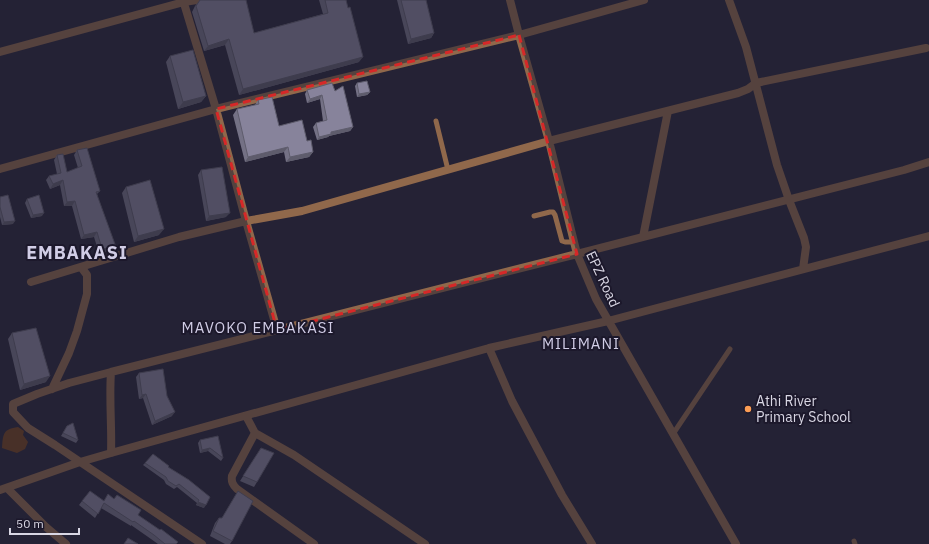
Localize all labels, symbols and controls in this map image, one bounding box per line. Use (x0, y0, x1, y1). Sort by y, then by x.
district label: EMBAKASI (26, 241, 128, 264)
street label: EPZ Road (582, 248, 624, 310)
district label: MAVOKO EMBAKASI (181, 318, 335, 337)
district label: MILIMANI (542, 334, 620, 353)
place label: Athi River Primary School (756, 392, 851, 426)
marker: Athi River Primary School (743, 404, 753, 414)
scale bar (10, 510, 79, 536)
text: 50 m (16, 516, 44, 531)

